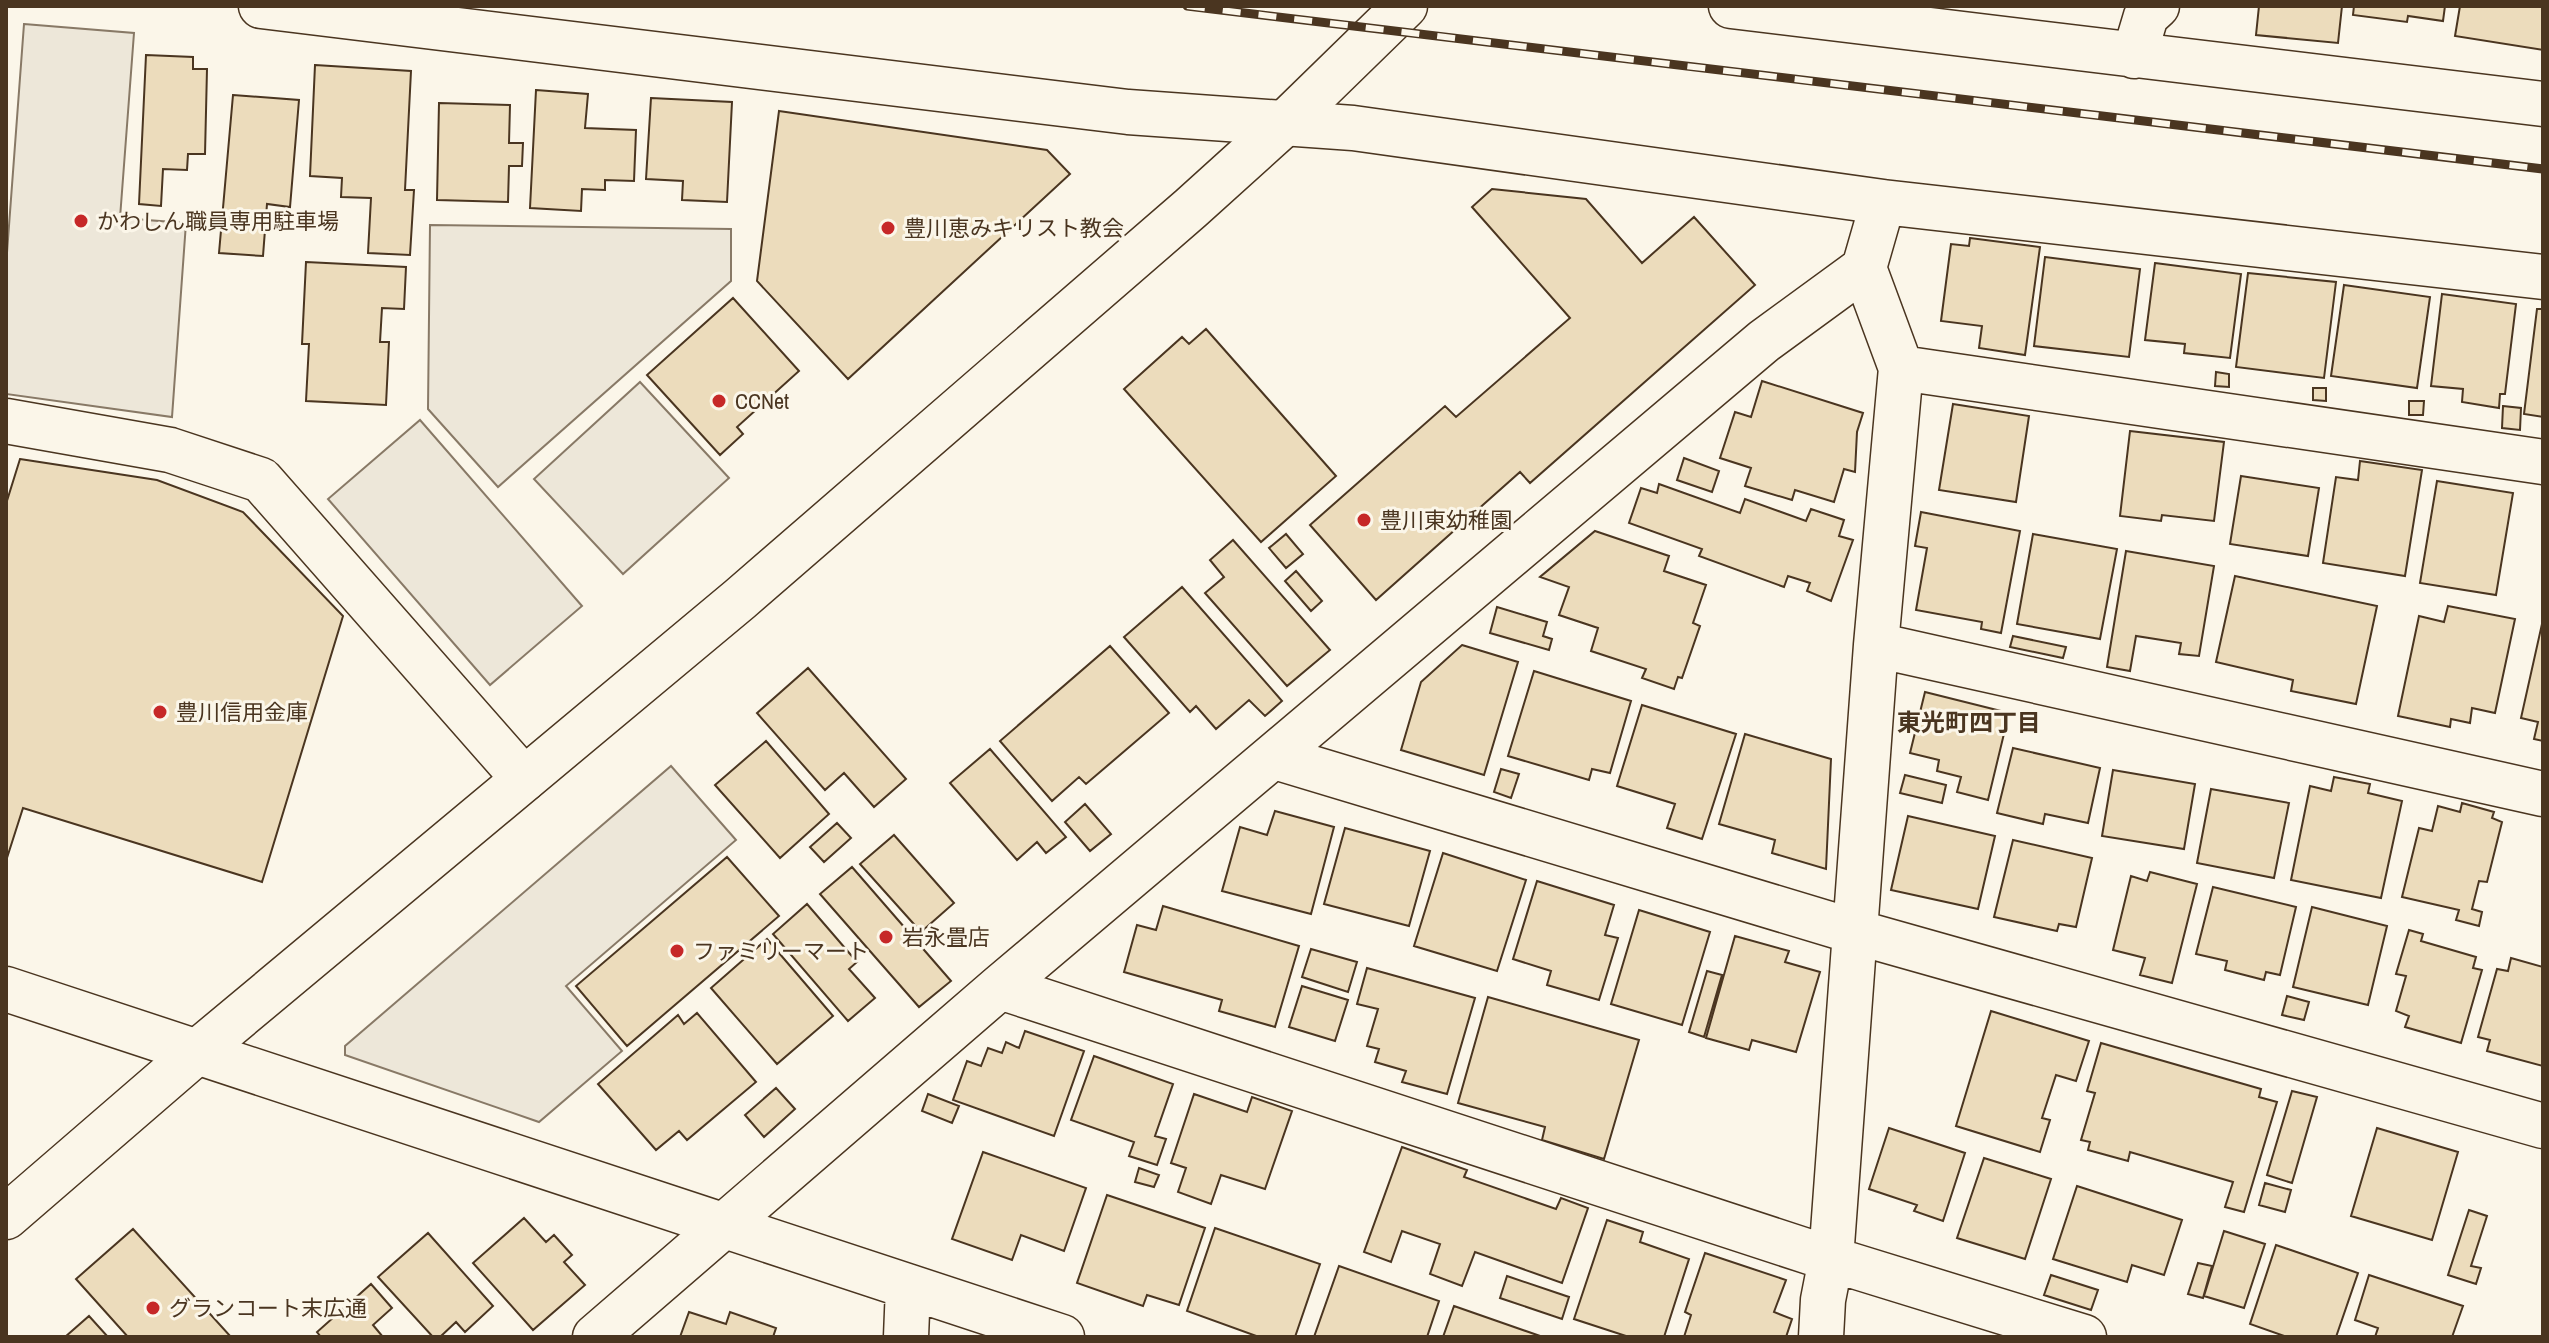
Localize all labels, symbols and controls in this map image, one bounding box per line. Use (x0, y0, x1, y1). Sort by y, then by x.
place label: かわしん職員専用駐車場 (97, 206, 339, 236)
marker: かわしん職員専用駐車場 (72, 212, 90, 230)
place label: 豊川恵みキリスト教会 (904, 213, 1124, 243)
marker: 豊川恵みキリスト教会 (879, 219, 897, 237)
place label: CCNet (735, 386, 789, 416)
marker: CCNet (710, 392, 728, 410)
place label: 豊川東幼稚園 (1380, 505, 1512, 535)
marker: 豊川東幼稚園 (1355, 511, 1373, 529)
place label: 豊川信用金庫 (176, 697, 308, 727)
marker: 豊川信用金庫 (151, 703, 169, 721)
district label: 東光町四丁目 (1897, 706, 2041, 738)
place label: 岩永畳店 (902, 922, 990, 952)
marker: 岩永畳店 (877, 928, 895, 946)
place label: ファミリーマート (693, 936, 869, 966)
marker: ファミリーマート (668, 942, 686, 960)
place label: グランコート末広通 (169, 1293, 367, 1323)
marker: グランコート末広通 (144, 1299, 162, 1317)

